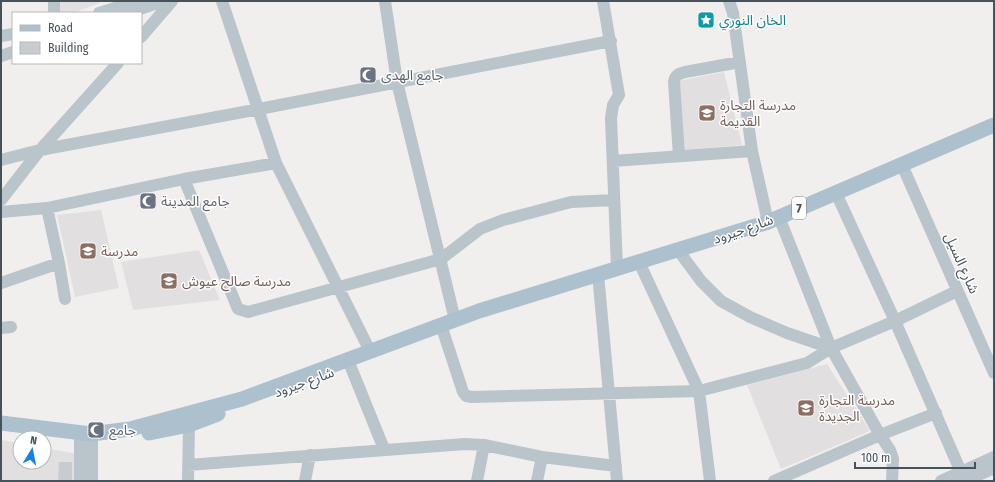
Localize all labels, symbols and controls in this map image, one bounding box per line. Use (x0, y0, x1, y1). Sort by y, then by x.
place icon: الخان النوري (696, 10, 716, 30)
legend (12, 12, 142, 64)
place label: الخان النوري (719, 12, 786, 31)
text: Road (48, 21, 73, 35)
text: Building (48, 41, 89, 55)
mosque icon: جامع الهدى (358, 65, 378, 85)
place label: جامع الهدى (381, 67, 444, 86)
place label: مدرسة التجارة القديمة (720, 97, 796, 130)
school or university icon: مدرسة التجارة القديمة (697, 103, 717, 123)
mosque icon: جامع المدينة (138, 191, 158, 211)
place label: جامع المدينة (161, 193, 230, 212)
road number: 7 (792, 197, 806, 219)
street label: شارع جيرود (711, 211, 776, 250)
street label: شارع السيل (939, 230, 983, 297)
school or university icon: مدرسة (78, 241, 98, 261)
place label: مدرسة (101, 243, 138, 260)
school or university icon: مدرسة صالح عيوش (159, 271, 179, 291)
place label: مدرسة صالح عيوش (182, 273, 291, 292)
street label: شارع جيرود (272, 364, 337, 403)
place label: مدرسة التجارة الجديدة (819, 392, 895, 425)
school or university icon: مدرسة التجارة الجديدة (796, 398, 816, 418)
mosque icon: جامع (86, 420, 106, 440)
place label: جامع (109, 422, 136, 441)
north arrow (12, 430, 52, 470)
text: N (29, 434, 38, 448)
scale bar (855, 444, 975, 470)
text: 100 m (861, 451, 890, 465)

